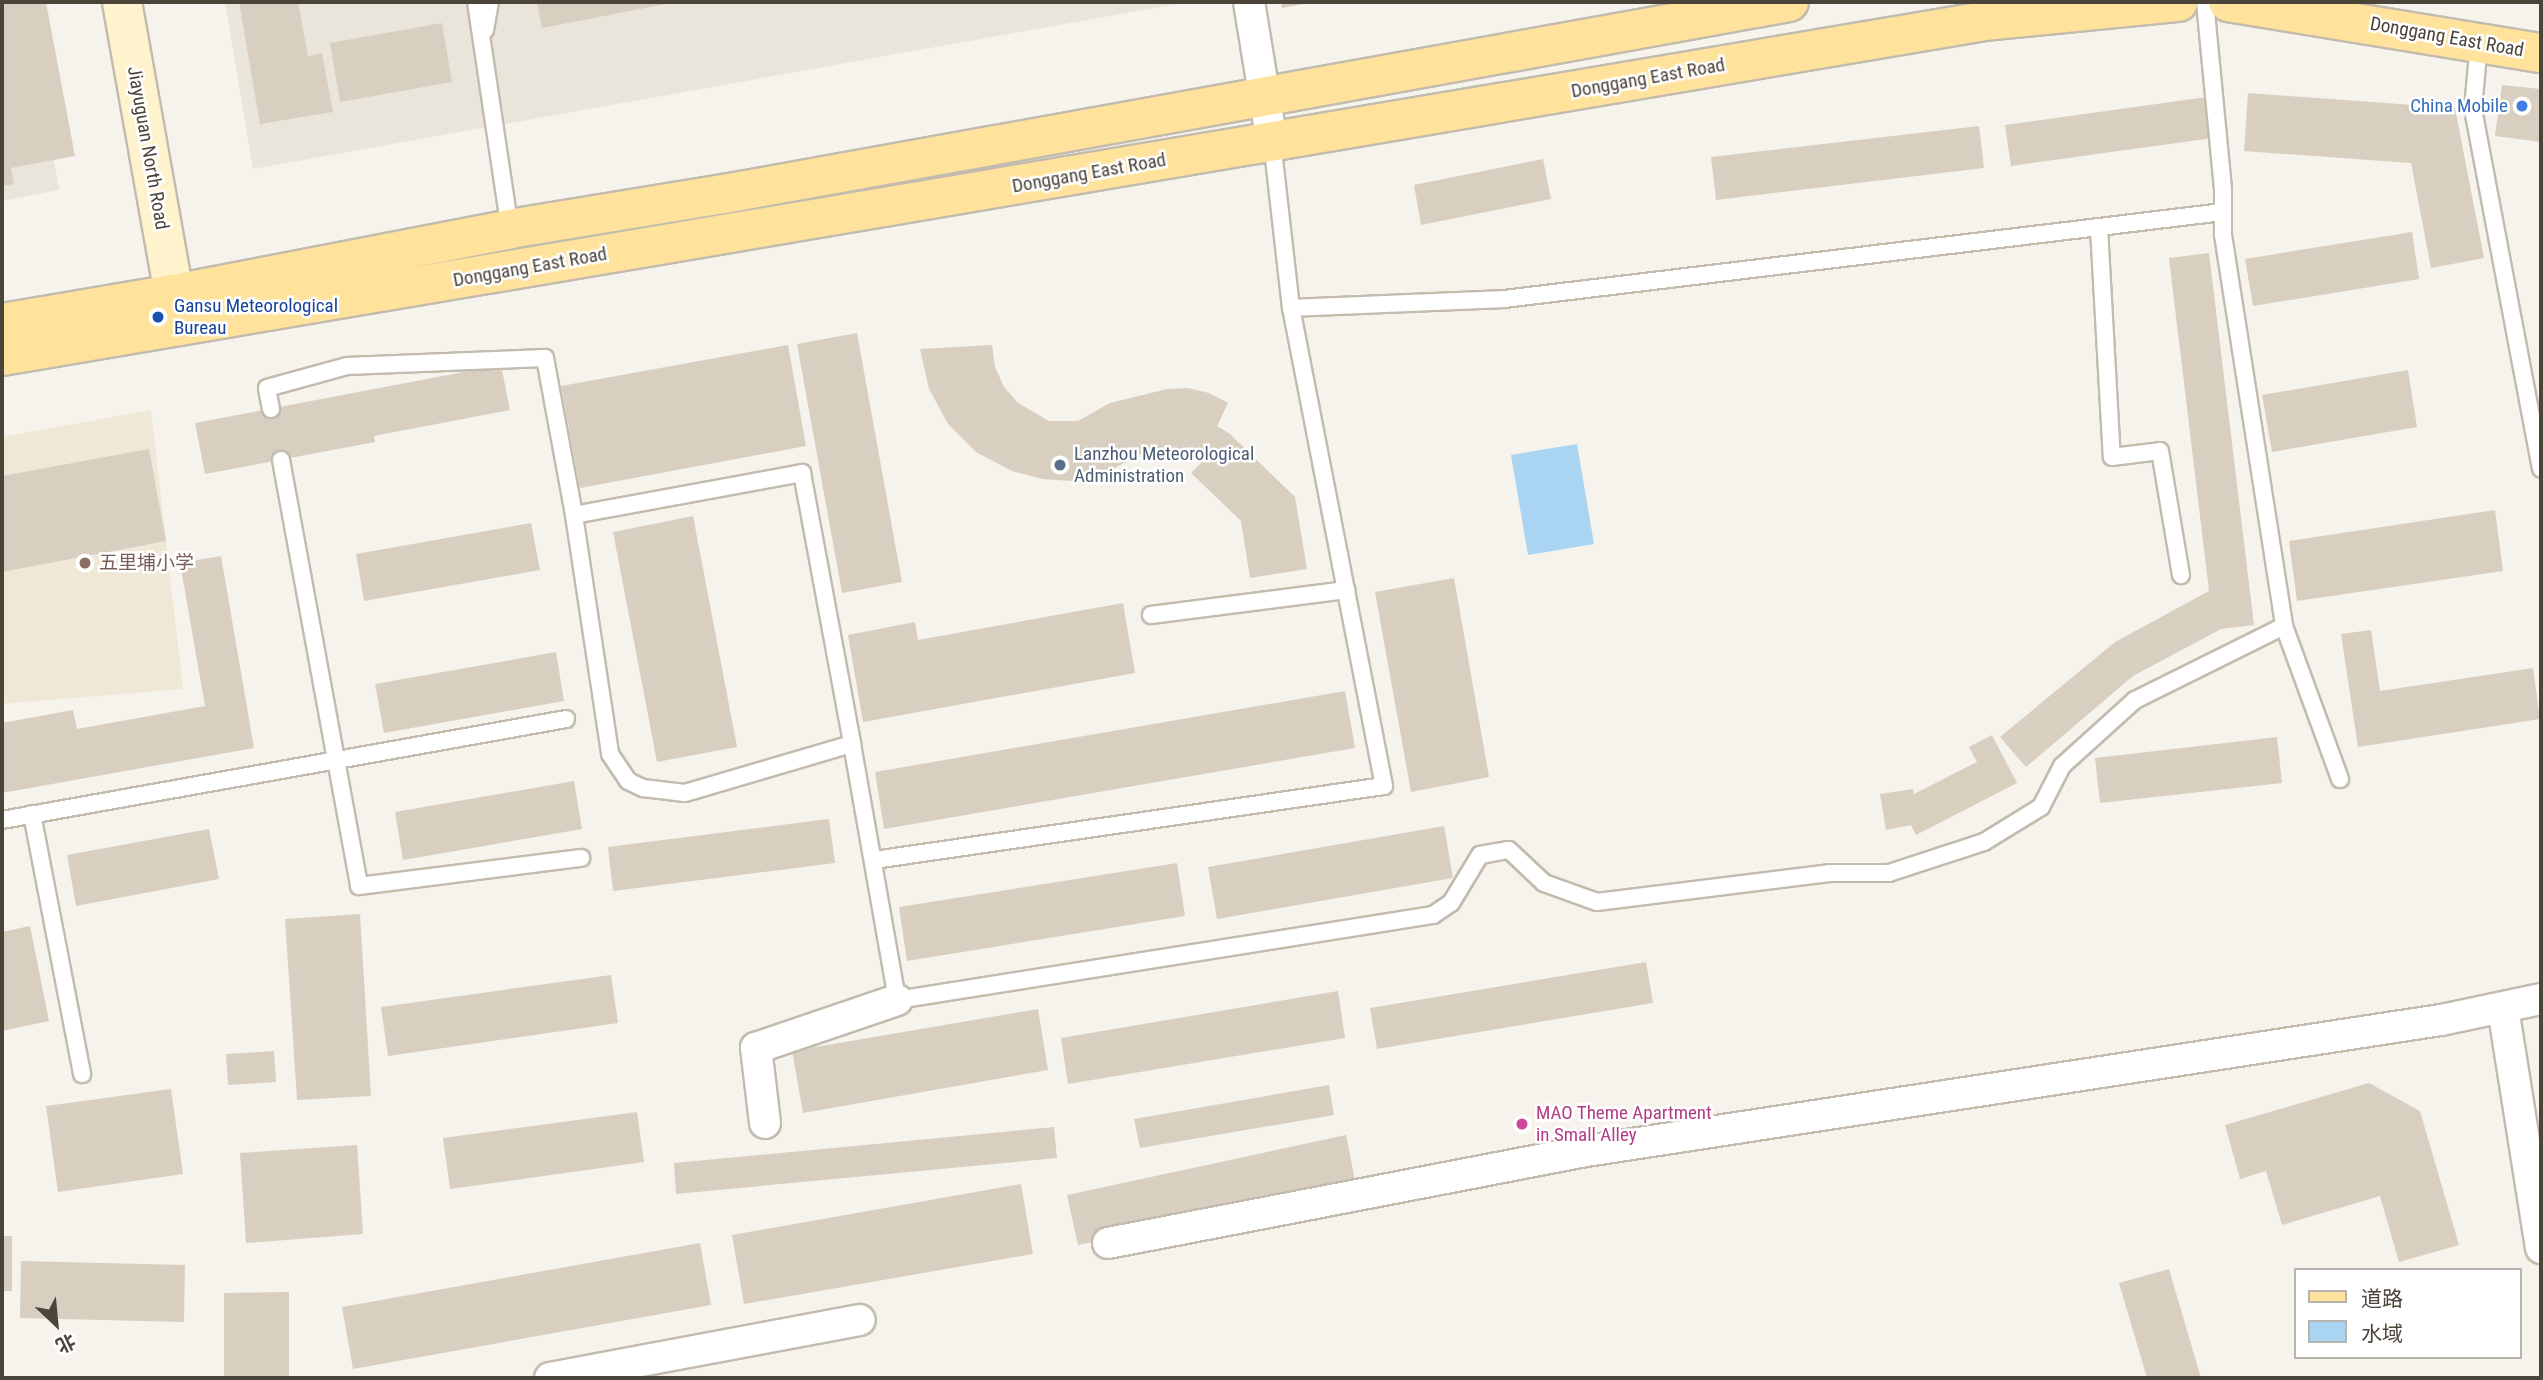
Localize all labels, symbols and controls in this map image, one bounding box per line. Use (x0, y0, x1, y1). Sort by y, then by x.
street label: Donggang East Road (2368, 12, 2526, 62)
street label: Donggang East Road (1569, 53, 1727, 103)
street label: Jiayuguan North Road (122, 64, 174, 232)
place label: China Mobile (2410, 95, 2508, 117)
marker: China Mobile (2514, 98, 2530, 114)
street label: Donggang East Road (1010, 148, 1168, 198)
street label: Donggang East Road (451, 242, 609, 292)
place label: Gansu Meteorological Bureau (174, 295, 338, 339)
marker: Gansu Meteorological Bureau (148, 307, 168, 327)
place label: Lanzhou Meteorological Administration (1074, 443, 1254, 487)
marker: Lanzhou Meteorological Administration (1052, 457, 1068, 473)
place label: 五里埔小学 (99, 552, 194, 574)
marker: 五里埔小学 (77, 555, 93, 571)
place label: MAO Theme Apartment in Small Alley (1536, 1102, 1712, 1146)
marker: MAO Theme Apartment in Small Alley (1514, 1116, 1530, 1132)
legend (2294, 1268, 2522, 1359)
text: 道路 (2361, 1287, 2403, 1311)
north arrow (21, 1289, 91, 1359)
text: 水域 (2361, 1322, 2403, 1346)
text: 北 (52, 1329, 79, 1358)

